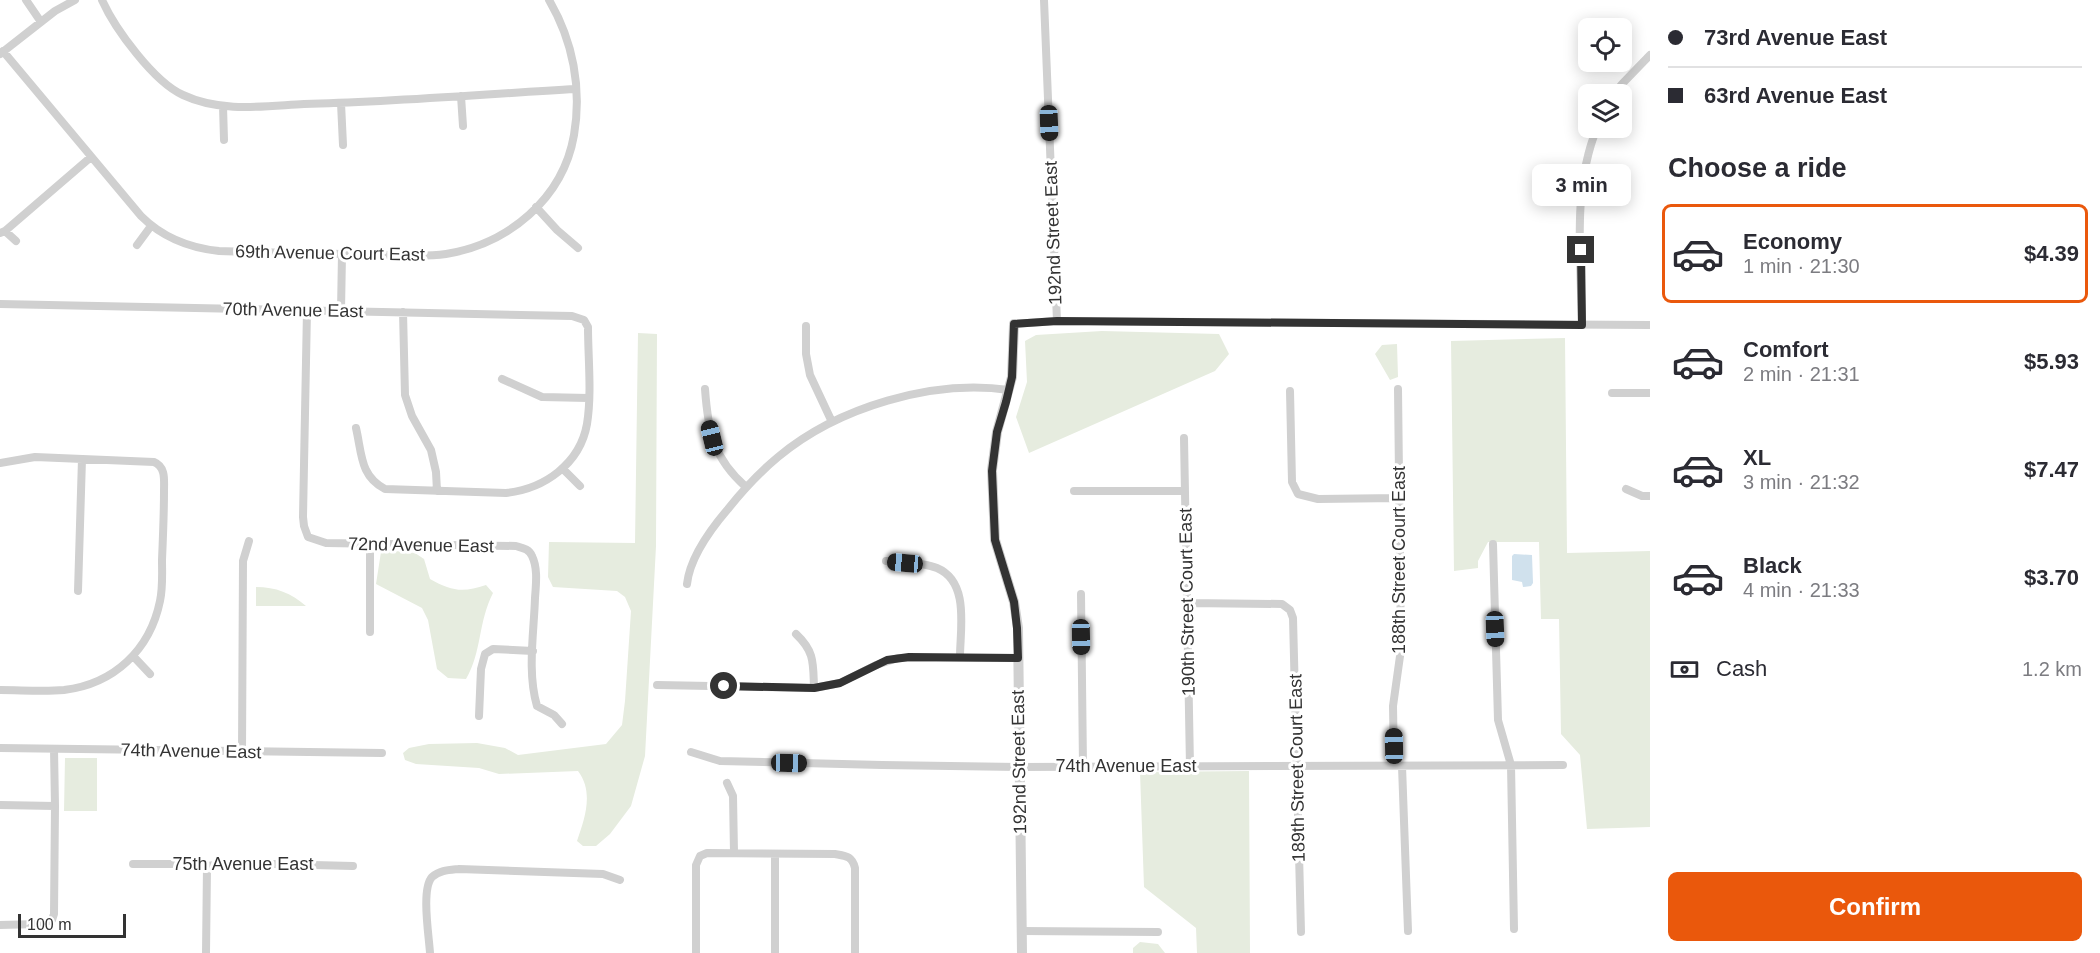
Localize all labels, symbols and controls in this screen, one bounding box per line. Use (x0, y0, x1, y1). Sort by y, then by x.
map controls (1578, 18, 1632, 138)
button: locate (1578, 18, 1632, 72)
text: 73rd Avenue East (1704, 25, 1887, 50)
text: 63rd Avenue East (1704, 83, 1887, 108)
button: layers (1578, 84, 1632, 138)
car (1039, 105, 1059, 141)
text: Choose a ride (1668, 153, 1847, 183)
street label: 192nd Street East (1040, 161, 1066, 305)
callout: 3 min (1532, 163, 1630, 205)
text: 3 min (1555, 174, 1608, 196)
icon: car (1671, 227, 1725, 281)
text: Economy (1743, 229, 1842, 254)
route end (1567, 236, 1594, 263)
street label: 69th Avenue Court East (235, 241, 425, 265)
text: $4.39 (2024, 241, 2079, 266)
text: 1 min · 21:30 (1743, 255, 1860, 277)
street label: 70th Avenue East (222, 299, 364, 321)
icon: car (1671, 335, 1725, 389)
text: Comfort (1743, 337, 1829, 362)
text: $5.93 (2024, 349, 2079, 374)
text: 2 min · 21:31 (1743, 363, 1860, 385)
car (699, 418, 725, 458)
icon: car (1671, 443, 1725, 497)
text: XL (1743, 445, 1771, 470)
text: $7.47 (2024, 457, 2079, 482)
street label: 188th Street Court East (1389, 466, 1409, 654)
text: 3 min · 21:32 (1743, 471, 1860, 493)
street label: 190th Street Court East (1175, 508, 1199, 696)
street label: 72nd Avenue East (348, 534, 494, 556)
icon: car (1671, 551, 1725, 605)
car (886, 552, 924, 574)
text: Black (1743, 553, 1802, 578)
text: $3.70 (2024, 565, 2079, 590)
text: 4 min · 21:33 (1743, 579, 1860, 601)
car (1485, 611, 1505, 647)
car (1072, 619, 1090, 655)
icon: cash (1668, 653, 1701, 686)
text: Cash (1716, 656, 1767, 681)
text: 1.2 km (2022, 658, 2082, 680)
route start (710, 672, 737, 699)
street label: 189th Street Court East (1285, 674, 1309, 862)
street label: 192nd Street East (1008, 690, 1030, 834)
car (1385, 728, 1403, 764)
street label: 74th Avenue East (120, 740, 262, 762)
car (771, 754, 807, 772)
street label: 74th Avenue East (1056, 756, 1196, 776)
street label: 75th Avenue East (173, 854, 313, 874)
button: Confirm (1668, 872, 2082, 941)
scale bar (18, 911, 126, 938)
text: 100 m (27, 916, 71, 933)

